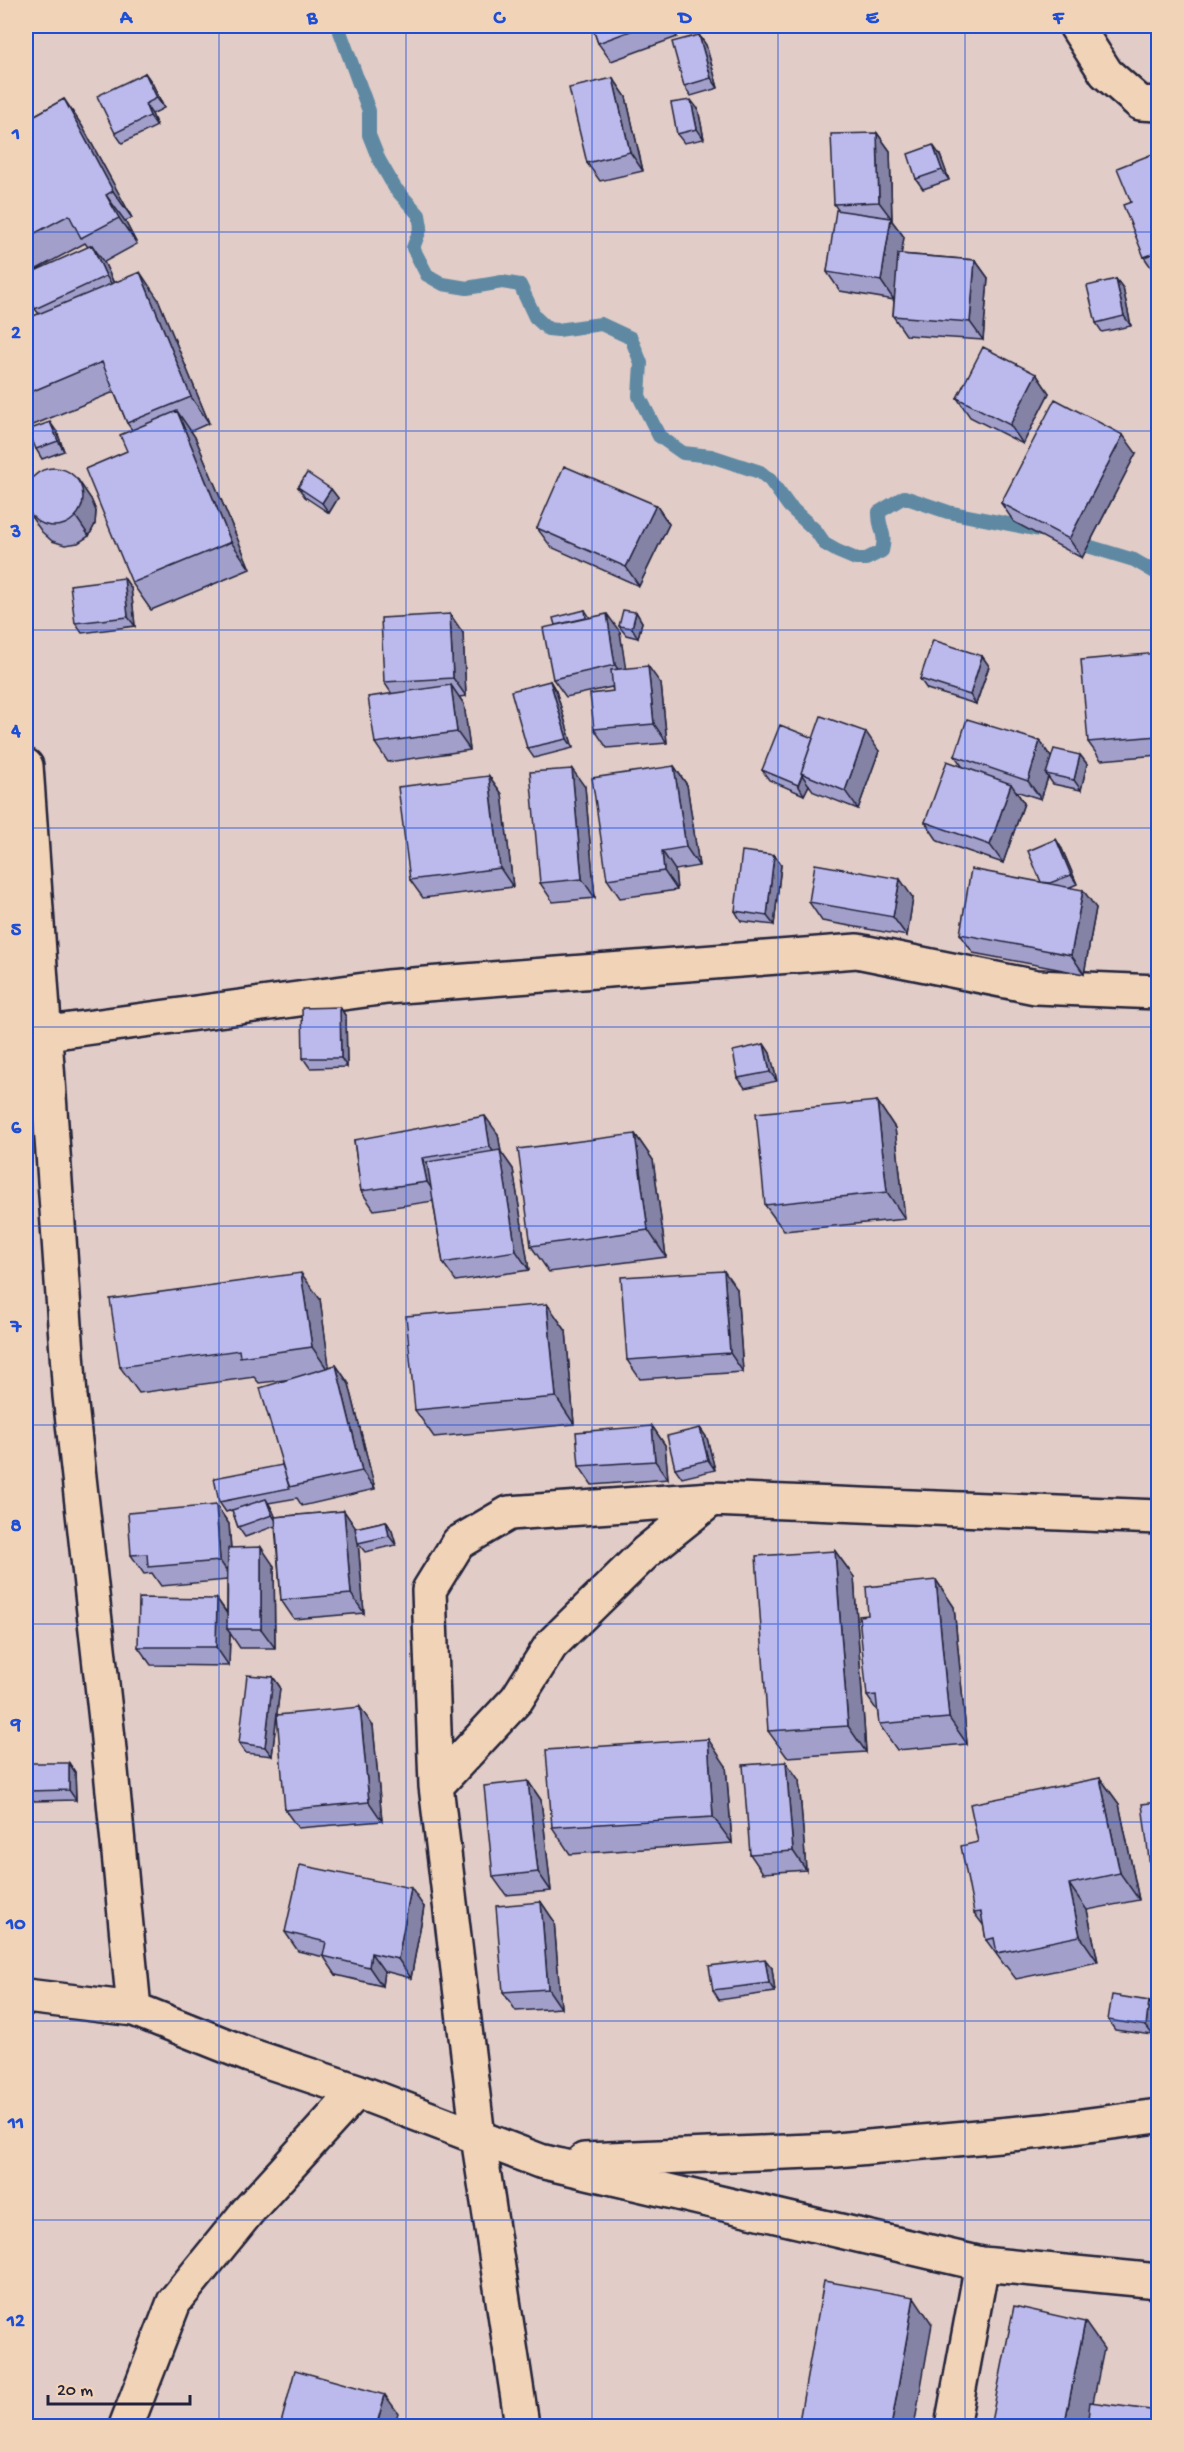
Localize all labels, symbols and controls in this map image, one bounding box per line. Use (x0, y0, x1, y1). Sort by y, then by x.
text: A (119, 8, 134, 31)
text: B (306, 8, 318, 31)
text: C (493, 8, 507, 31)
text: D (676, 8, 692, 31)
text: E (866, 8, 880, 31)
text: F (1052, 8, 1065, 31)
text: 1 (11, 124, 20, 147)
text: 2 (11, 323, 21, 346)
text: 3 (10, 522, 21, 545)
text: 4 (10, 721, 21, 744)
text: 5 (11, 920, 22, 943)
text: 6 (11, 1118, 22, 1141)
text: 7 (10, 1317, 23, 1340)
text: 8 (11, 1516, 22, 1539)
text: 9 (10, 1715, 21, 1738)
text: 10 (5, 1914, 26, 1937)
text: 11 (7, 2113, 24, 2136)
text: 12 (6, 2311, 25, 2334)
scale bar (48, 2368, 190, 2406)
text: 20 m (57, 2381, 93, 2402)

